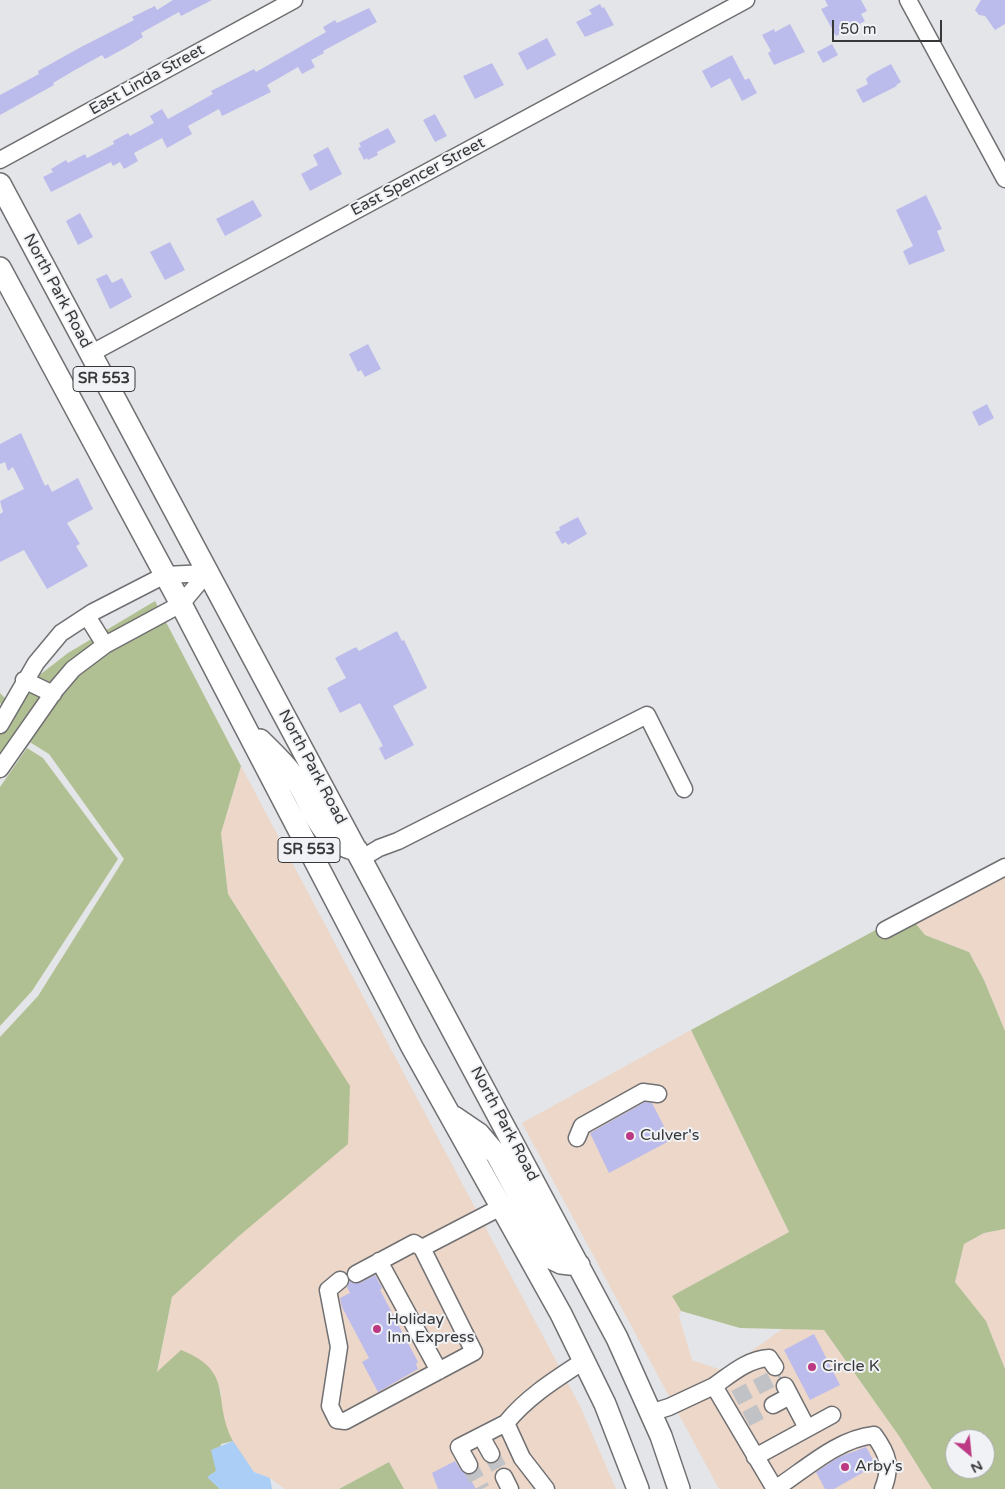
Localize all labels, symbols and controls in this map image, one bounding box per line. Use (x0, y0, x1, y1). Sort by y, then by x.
scale bar (835, 10, 945, 42)
text: 50 m (840, 20, 877, 38)
street label: East Linda Street (86, 40, 208, 120)
street label: East Spencer Street (348, 134, 488, 220)
street label: North Park Road (19, 230, 95, 352)
road number: SR 553 (73, 366, 135, 392)
street label: North Park Road (274, 706, 350, 828)
road number: SR 553 (278, 838, 340, 862)
street label: North Park Road (466, 1063, 542, 1185)
place label: Culver's (640, 1126, 699, 1146)
marker: Culver's (624, 1130, 636, 1142)
place label: Holiday Inn Express (387, 1310, 474, 1348)
marker: Holiday Inn Express (371, 1323, 383, 1335)
place label: Circle K (822, 1357, 879, 1377)
marker: Circle K (806, 1361, 818, 1373)
north arrow (945, 1429, 995, 1479)
place label: Arby's (855, 1457, 903, 1477)
text: N (968, 1457, 986, 1477)
marker: Arby's (839, 1461, 851, 1473)

